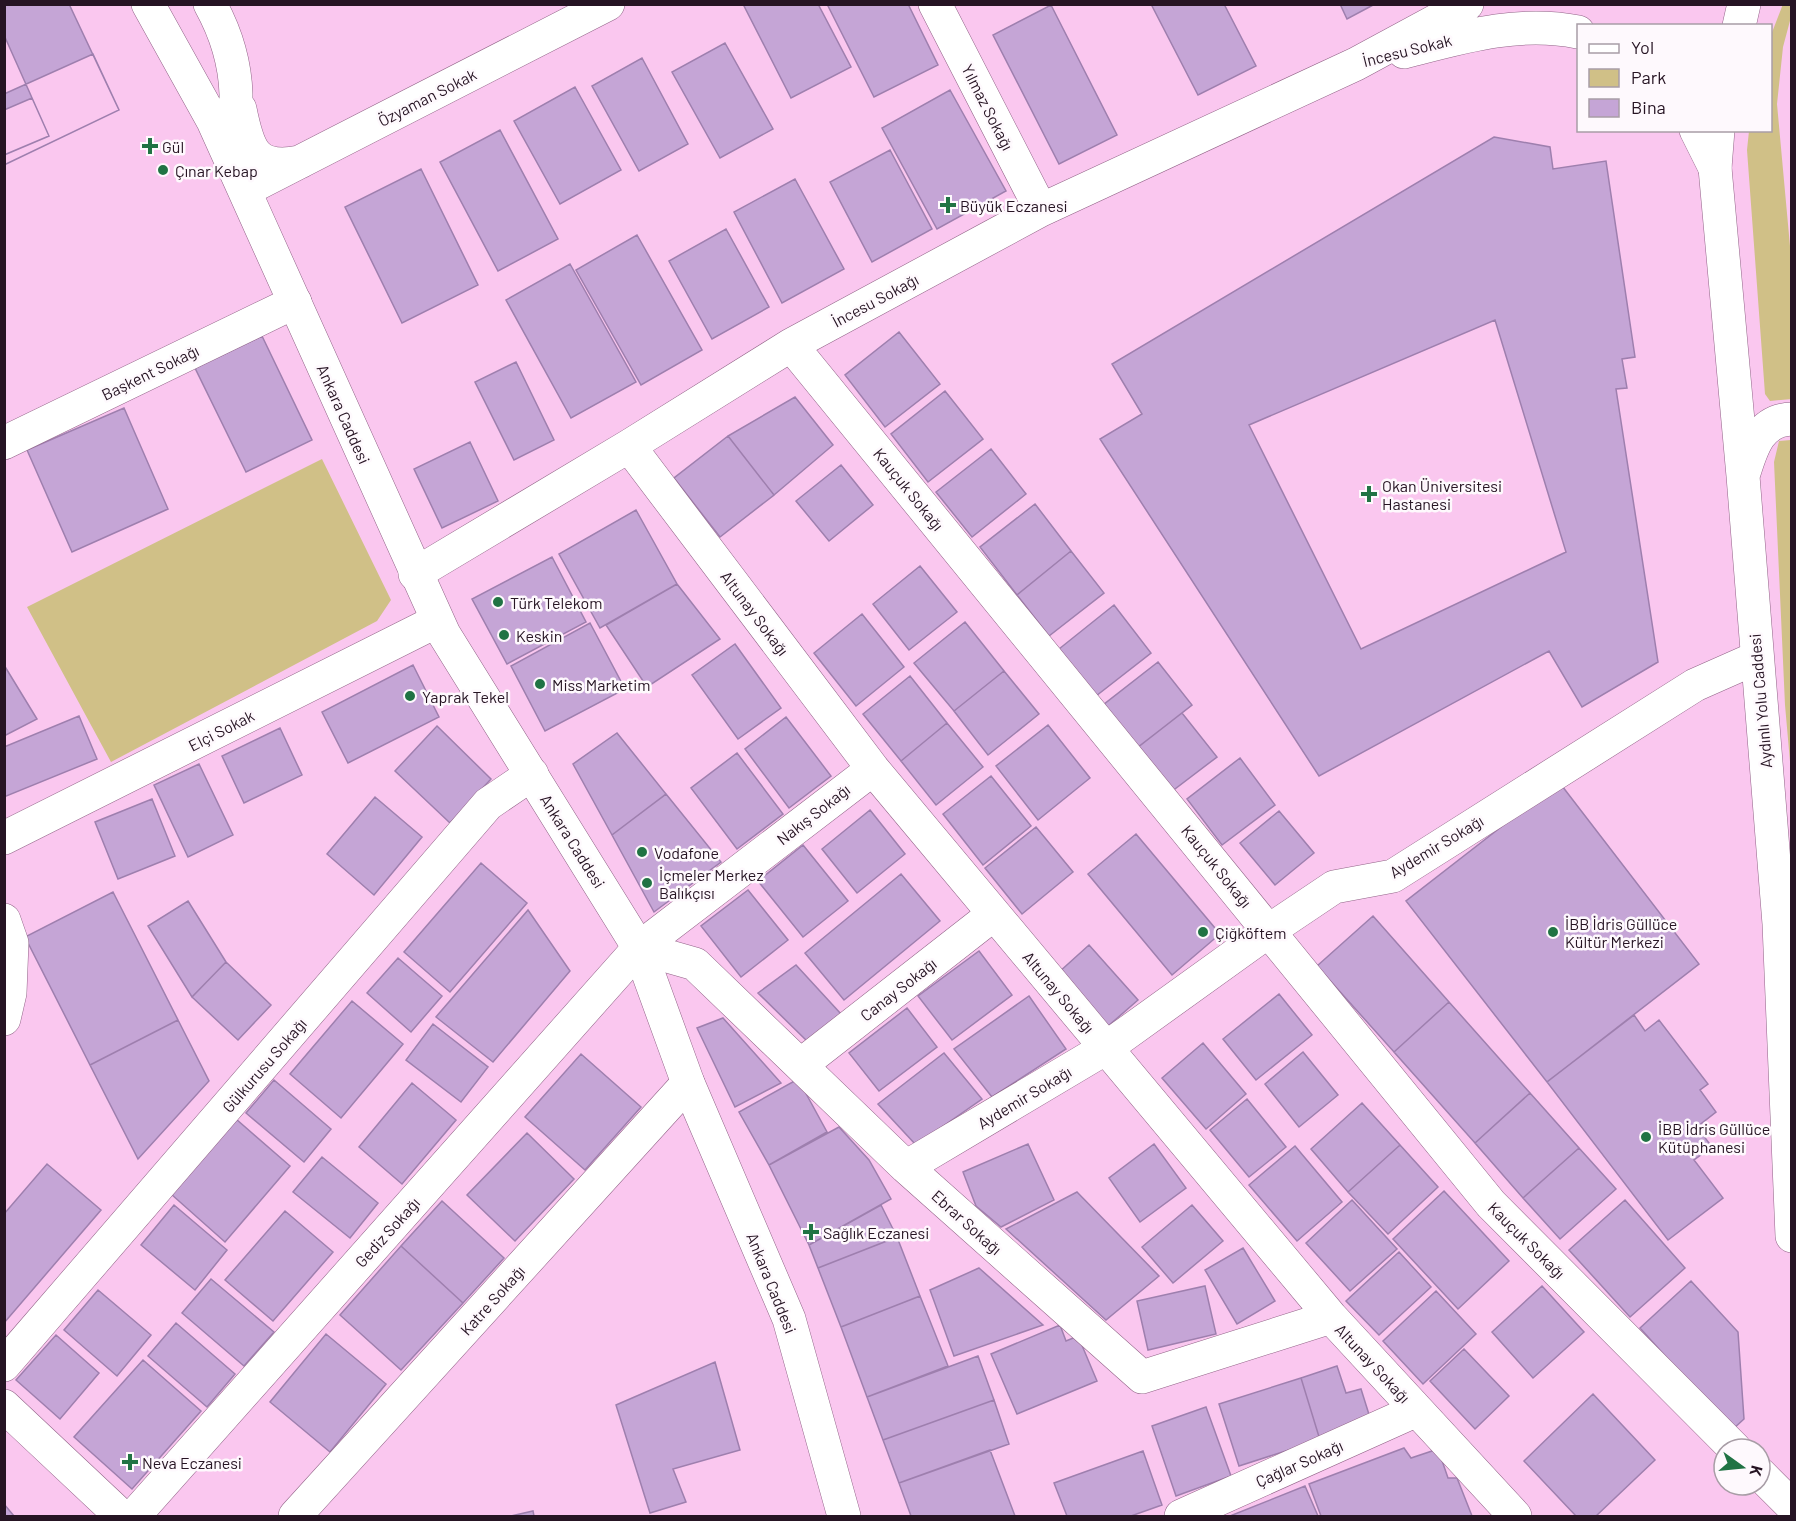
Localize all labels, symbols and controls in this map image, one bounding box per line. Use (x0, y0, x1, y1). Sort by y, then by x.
legend (1577, 24, 1772, 132)
street label: İncesu Sokak (1361, 30, 1453, 70)
text: Yol (1631, 36, 1654, 58)
street label: Yılmaz Sokağı (958, 61, 1018, 153)
street label: Özyaman Sokak (375, 64, 479, 130)
text: Park (1631, 66, 1666, 88)
text: Bina (1631, 96, 1666, 118)
place label: Gül (162, 137, 184, 156)
marker: Gül (143, 139, 157, 153)
place label: Çınar Kebap (175, 161, 258, 180)
marker: Çınar Kebap (156, 163, 170, 177)
place label: Büyük Eczanesi (960, 196, 1068, 215)
marker: Büyük Eczanesi (941, 198, 955, 212)
street label: İncesu Sokağı (829, 269, 921, 331)
street label: Başkent Sokağı (98, 340, 202, 404)
street label: Ankara Caddesi (314, 361, 374, 467)
street label: Kauçuk Sokağı (870, 444, 948, 534)
place label: Okan Üniversitesi Hastanesi (1382, 476, 1502, 513)
marker: Okan Üniversitesi Hastanesi (1360, 485, 1378, 503)
street label: Altunay Sokağı (717, 567, 793, 659)
place label: Türk Telekom (510, 593, 602, 612)
marker: Türk Telekom (491, 595, 505, 609)
place label: Keskin (516, 626, 562, 645)
marker: Keskin (497, 628, 511, 642)
street label: Aydınlı Yolu Caddesi (1745, 633, 1775, 769)
place label: Miss Marketim (552, 675, 651, 694)
marker: Miss Marketim (533, 677, 547, 691)
place label: Yaprak Tekel (422, 687, 509, 706)
marker: Yaprak Tekel (403, 689, 417, 703)
street label: Elçi Sokak (185, 705, 257, 755)
street label: Nakış Sokağı (773, 780, 853, 848)
street label: Ankara Caddesi (537, 791, 609, 891)
street label: Aydemir Sokağı (1386, 811, 1486, 881)
street label: Kauçuk Sokağı (1178, 821, 1256, 911)
place label: Vodafone (654, 843, 719, 862)
marker: Vodafone (635, 845, 649, 859)
place label: İçmeler Merkez Balıkçısı (659, 865, 764, 902)
marker: İçmeler Merkez Balıkçısı (640, 876, 654, 890)
place label: İBB İdris Güllüce Kültür Merkezi (1565, 914, 1677, 951)
place label: Çiğköftem (1215, 923, 1287, 942)
marker: Çiğköftem (1196, 925, 1210, 939)
marker: İBB İdris Güllüce Kültür Merkezi (1546, 925, 1560, 939)
street label: Altunay Sokağı (1019, 947, 1099, 1037)
street label: Canay Sokağı (856, 953, 940, 1025)
street label: Gülkurusu Sokağı (218, 1014, 310, 1116)
street label: Aydemir Sokağı (974, 1062, 1074, 1132)
place label: İBB İdris Güllüce Kütüphanesi (1658, 1119, 1770, 1156)
marker: İBB İdris Güllüce Kütüphanesi (1639, 1130, 1653, 1144)
street label: Ebrar Sokağı (928, 1186, 1006, 1258)
street label: Gediz Sokağı (351, 1193, 423, 1271)
street label: Kauçuk Sokağı (1485, 1198, 1569, 1282)
place label: Sağlık Eczanesi (823, 1223, 929, 1242)
marker: Sağlık Eczanesi (804, 1225, 818, 1239)
street label: Ankara Caddesi (743, 1230, 801, 1336)
street label: Katre Sokağı (456, 1261, 528, 1339)
street label: Altunay Sokağı (1332, 1320, 1414, 1406)
street label: Çağlar Sokağı (1253, 1435, 1345, 1491)
north arrow (1712, 1437, 1772, 1497)
place label: Neva Eczanesi (142, 1453, 242, 1472)
marker: Neva Eczanesi (123, 1455, 137, 1469)
text: K (1746, 1464, 1767, 1478)

